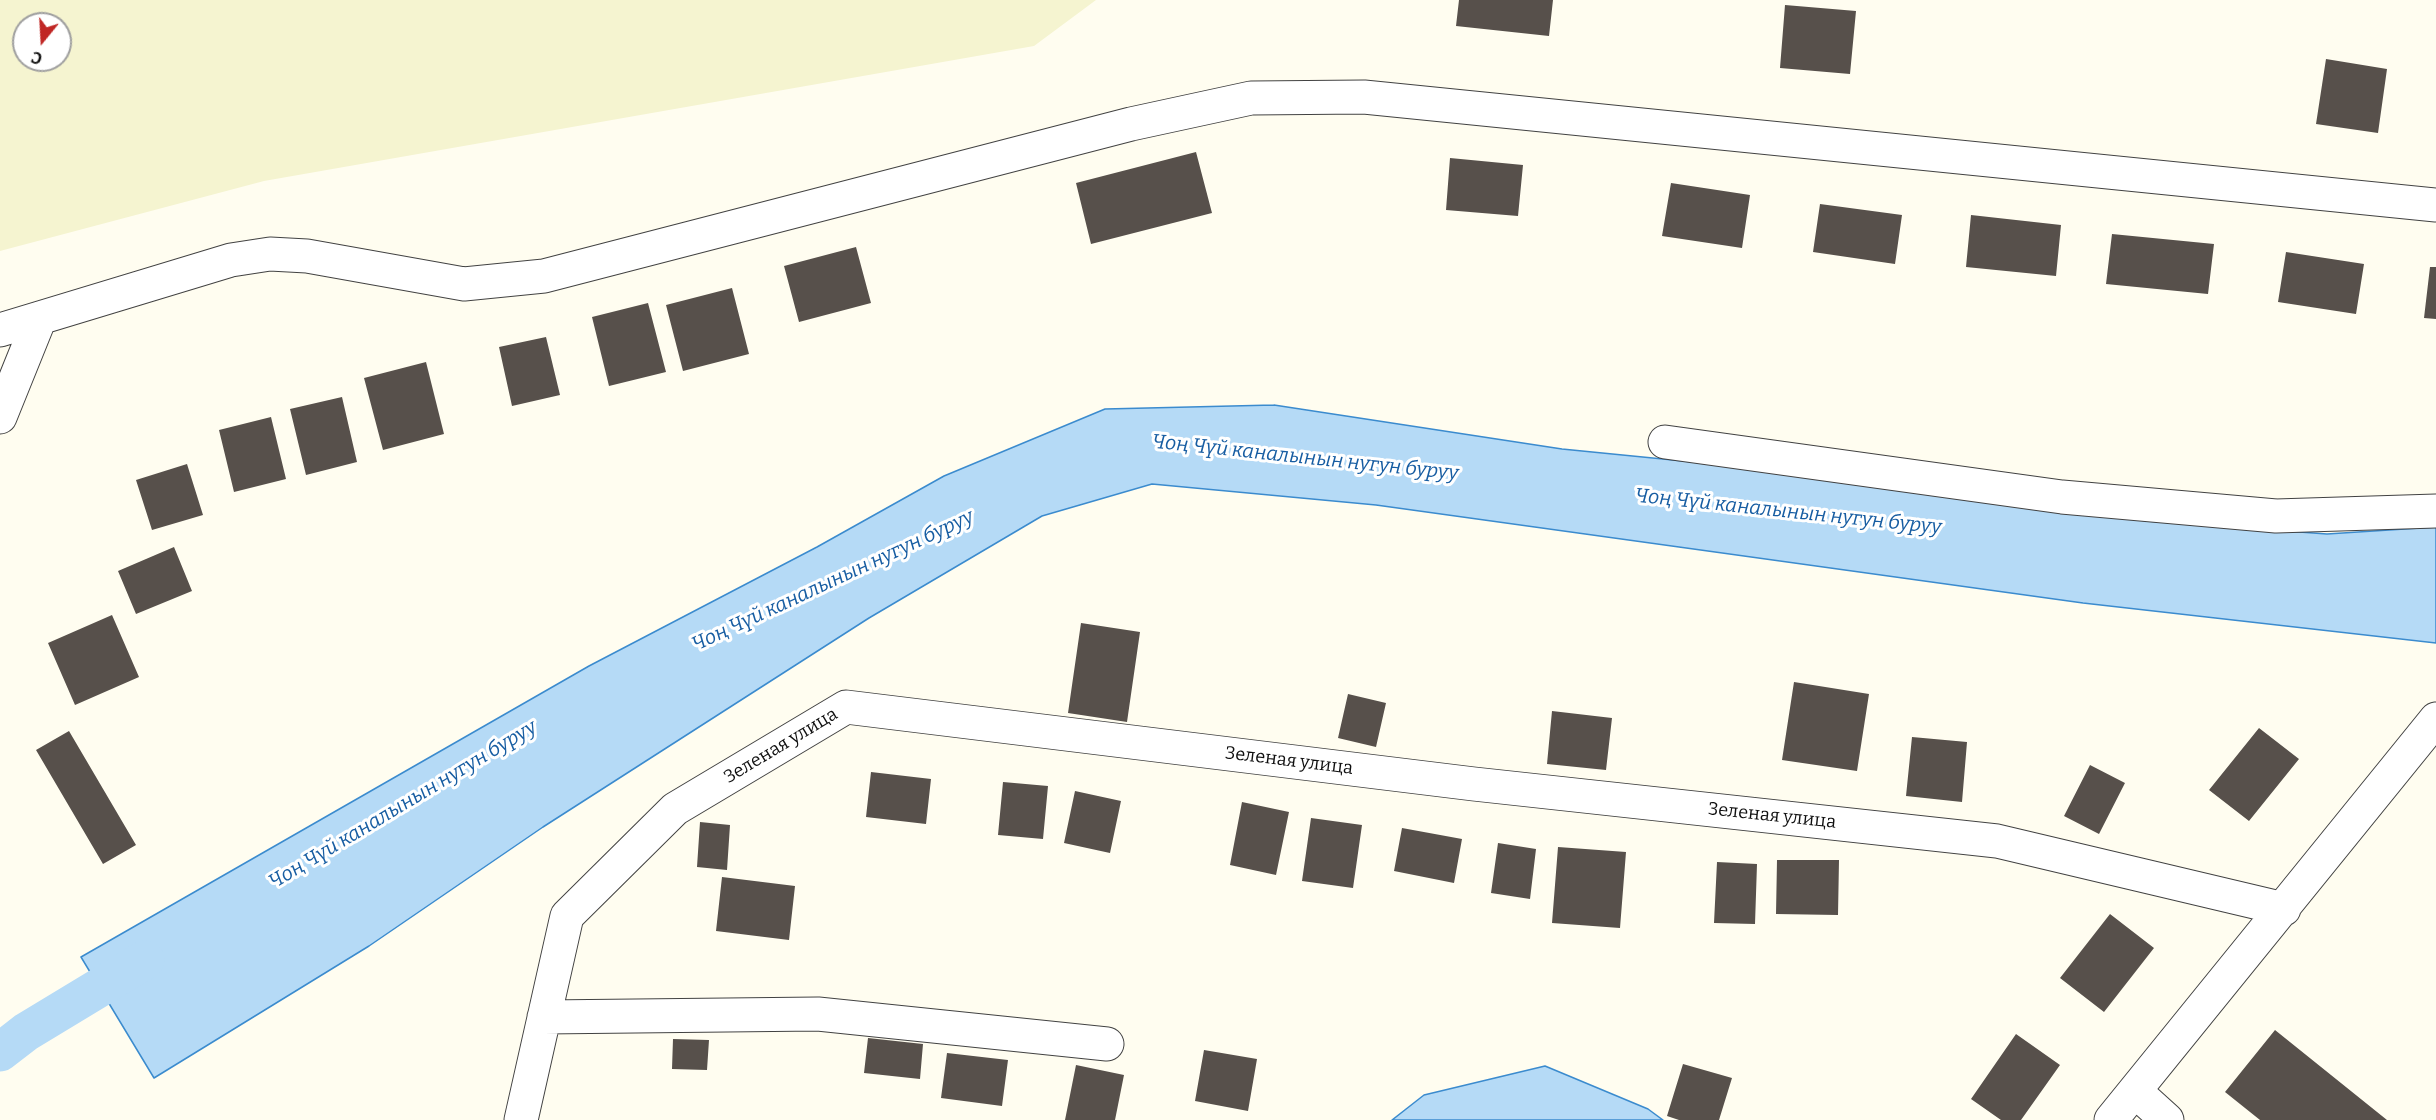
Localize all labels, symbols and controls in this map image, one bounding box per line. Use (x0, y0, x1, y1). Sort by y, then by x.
north arrow (12, 12, 72, 72)
text: С (29, 47, 45, 68)
water label: Чоң Чүй каналынын нугун буруу (1151, 430, 1459, 486)
water label: Чоң Чүй каналынын нугун буруу (1634, 484, 1942, 540)
water label: Чоң Чүй каналынын нугун буруу (688, 505, 978, 657)
street label: Зеленая улица (720, 704, 842, 788)
water label: Чоң Чүй каналынын нугун буруу (265, 715, 541, 895)
street label: Зеленая улица (1224, 742, 1354, 780)
street label: Зеленая улица (1707, 799, 1837, 833)

